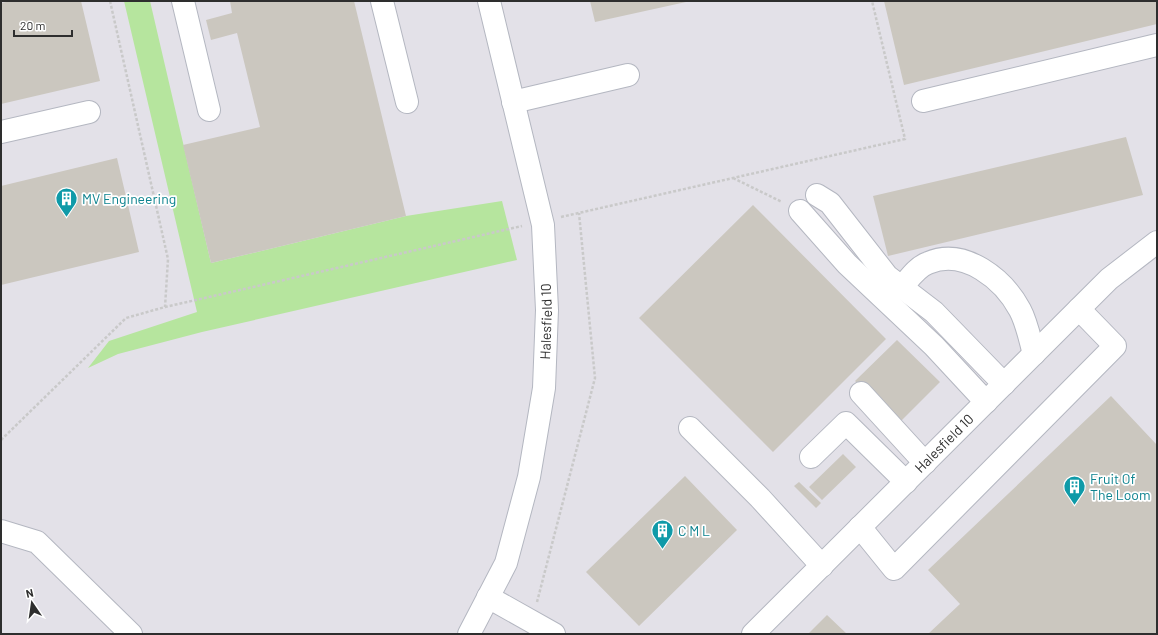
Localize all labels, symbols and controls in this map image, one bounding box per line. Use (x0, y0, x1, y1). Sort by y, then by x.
scale bar (14, 12, 72, 38)
text: 20 m (20, 18, 46, 32)
building icon: MV Engineering (53, 186, 79, 219)
place label: MV Engineering (82, 190, 176, 207)
street label: Halesfield 10 (536, 283, 555, 360)
street label: Halesfield 10 (911, 410, 977, 476)
place label: Fruit Of The Loom (1090, 470, 1150, 503)
building icon: Fruit Of The Loom (1062, 474, 1088, 507)
building icon: C M L (649, 518, 675, 551)
place label: C M L (678, 522, 710, 539)
north arrow (12, 583, 52, 623)
text: N (25, 586, 35, 600)

